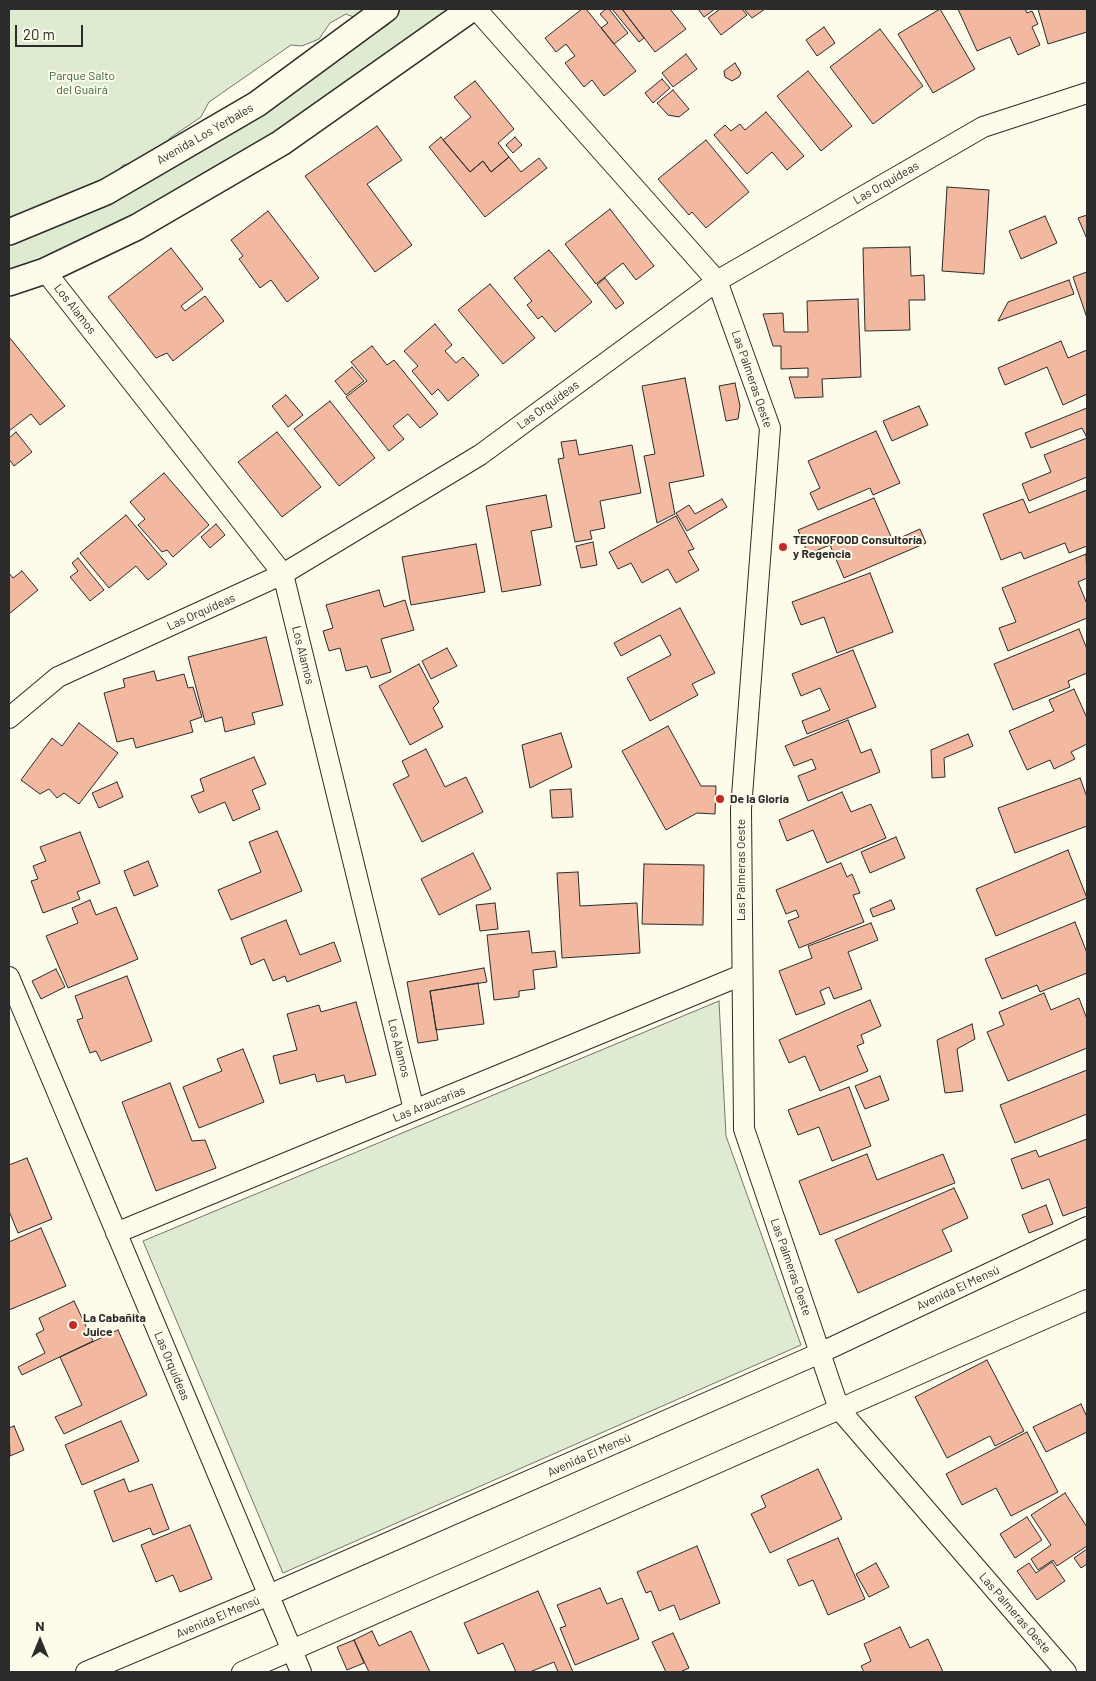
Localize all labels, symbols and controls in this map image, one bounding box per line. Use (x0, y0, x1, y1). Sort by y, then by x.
scale bar (18, 15, 85, 47)
text: 20 m (23, 25, 55, 43)
park label: Parque Salto del Guairá (49, 69, 115, 97)
street label: Avenida Los Yerbales (154, 100, 256, 168)
street label: Las Orquídeas (851, 158, 921, 208)
street label: Los Alamos (51, 281, 99, 337)
street label: Las Palmeras Oeste (729, 328, 775, 430)
street label: Las Orquídeas (514, 378, 582, 432)
place label: TECNOFOOD Consultoría y Regencia (793, 533, 922, 561)
marker: TECNOFOOD Consultoría y Regencia (777, 541, 789, 553)
street label: Las Orquídeas (165, 591, 237, 633)
street label: Los Alamos (289, 624, 317, 686)
place label: De la Gloria (730, 792, 789, 806)
marker: De la Gloria (714, 793, 726, 805)
street label: Las Palmeras Oeste (734, 819, 748, 921)
street label: Los Alamos (385, 1017, 413, 1079)
street label: Las Araucarias (391, 1083, 467, 1125)
street label: Las Palmeras Oeste (768, 1216, 814, 1318)
street label: Avenida El Mensú (914, 1263, 1002, 1313)
place label: La Cabañita Juice (83, 1311, 146, 1339)
marker: La Cabañita Juice (67, 1319, 79, 1331)
street label: Las Orquídeas (151, 1329, 193, 1403)
street label: Avenida El Mensú (545, 1430, 633, 1480)
street label: Las Palmeras Oeste (976, 1570, 1054, 1656)
street label: Avenida El Mensú (174, 1593, 262, 1641)
north arrow (15, 1616, 65, 1666)
text: N (35, 1617, 45, 1634)

